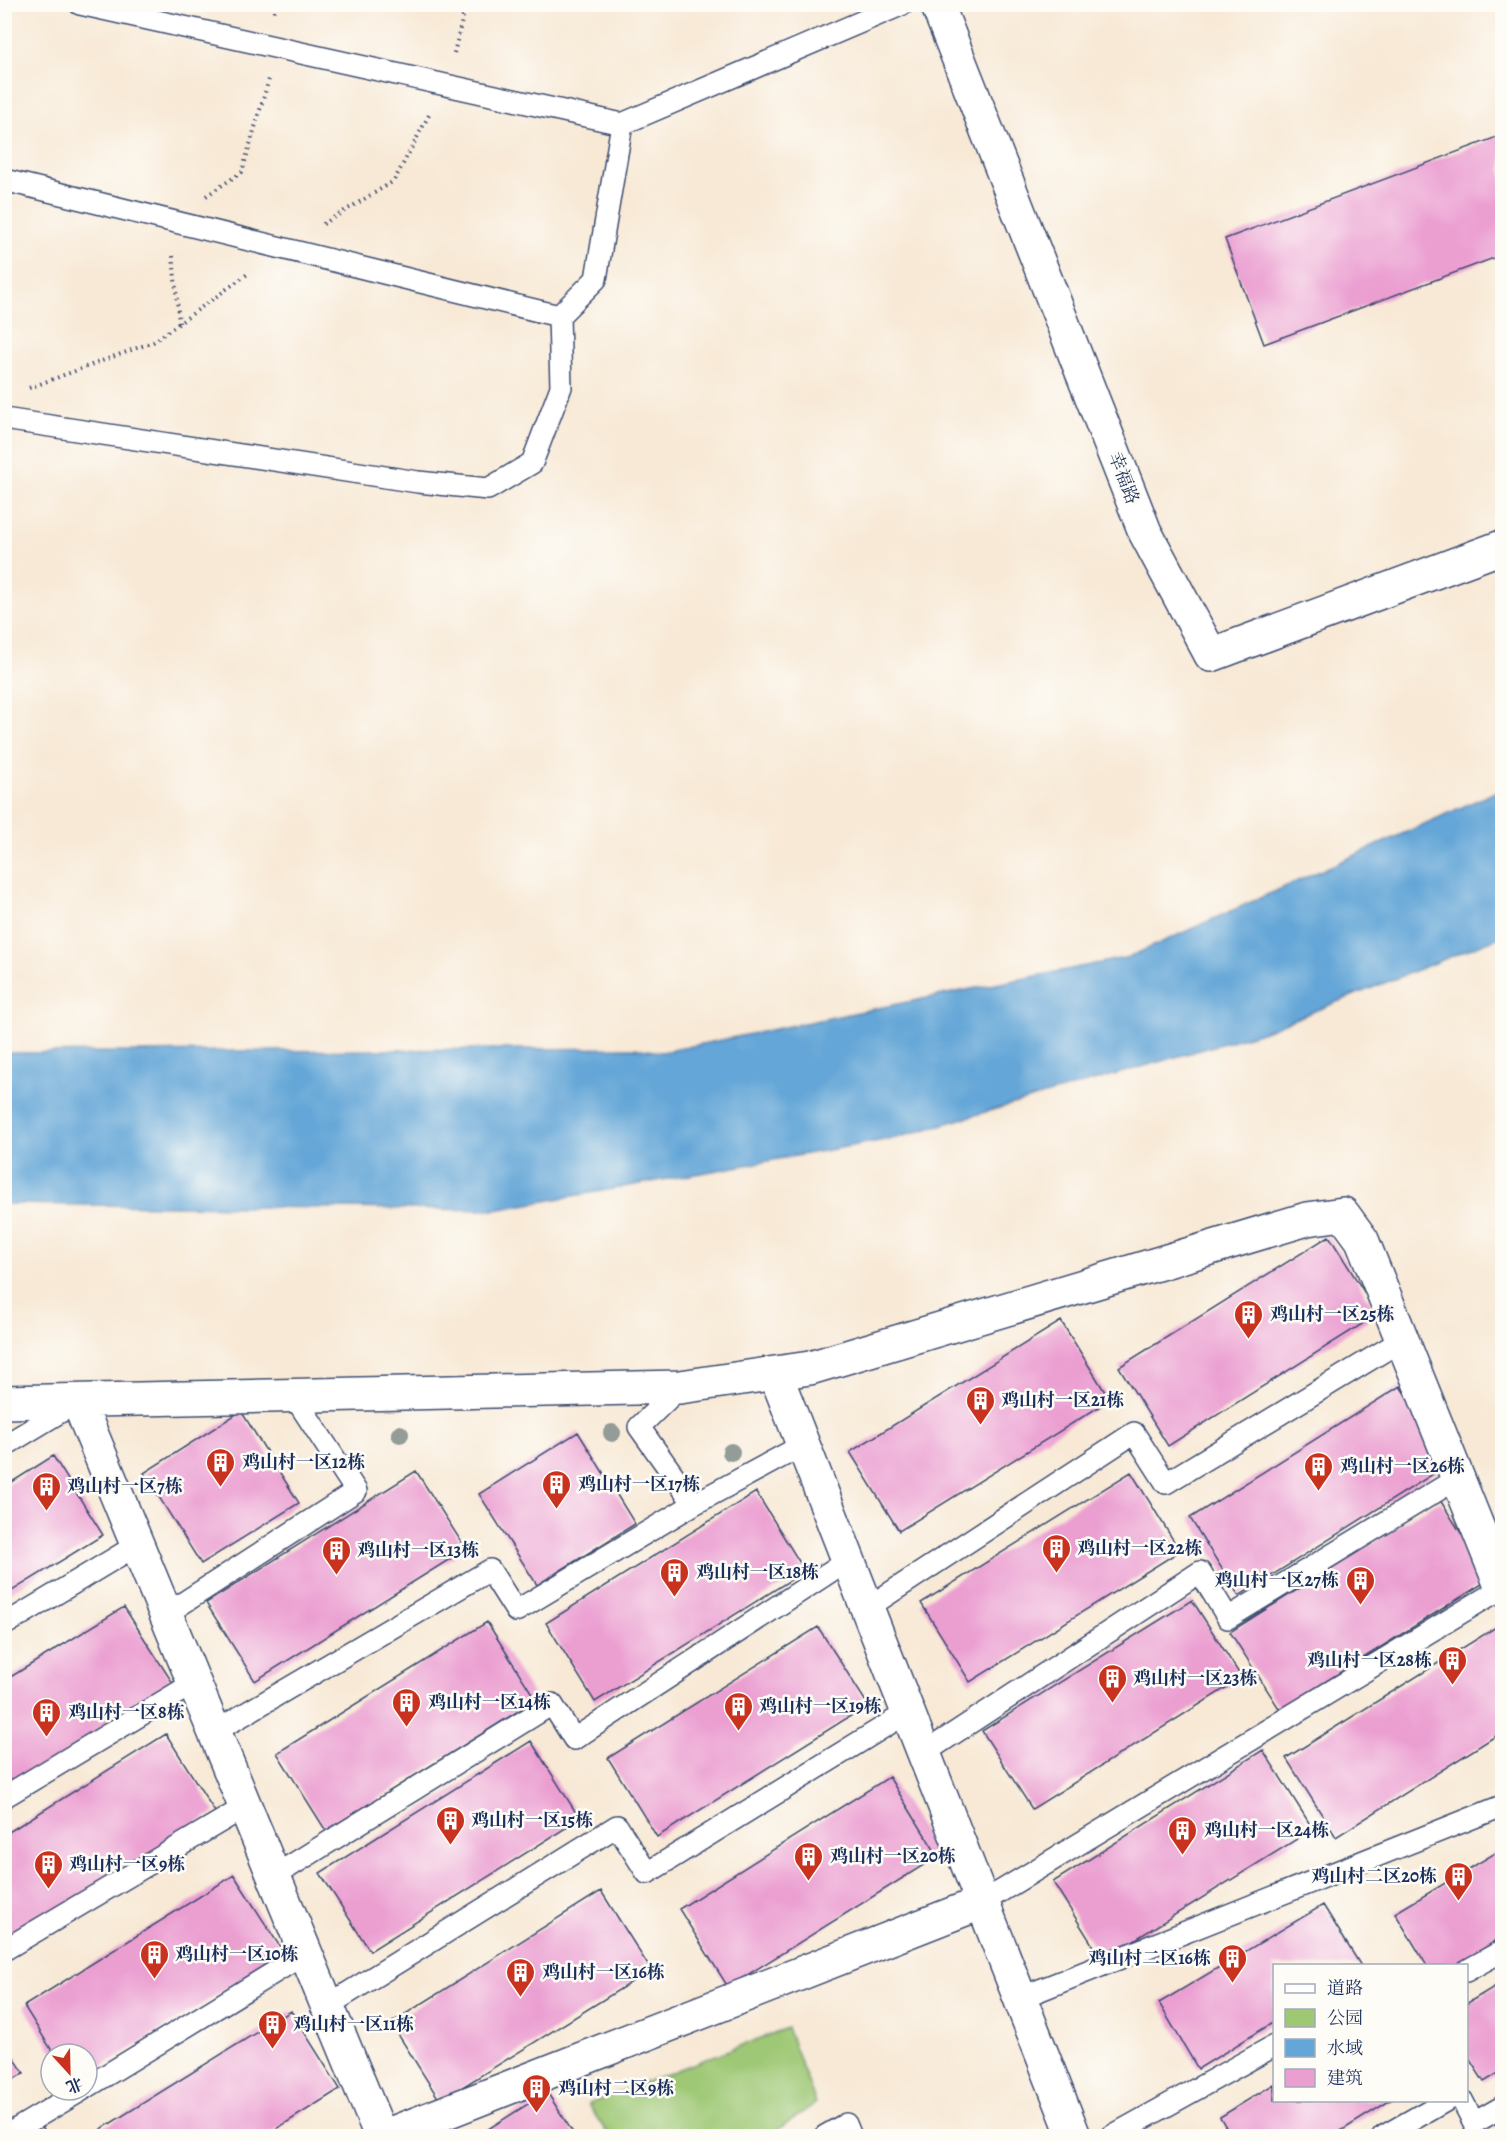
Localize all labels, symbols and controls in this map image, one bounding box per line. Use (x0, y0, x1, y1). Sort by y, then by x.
street label: 幸福路 (1103, 448, 1145, 508)
building icon: 鸡山村一区25栋 (1233, 1298, 1265, 1340)
place label: 鸡山村一区25栋 (1270, 1302, 1394, 1326)
building icon: 鸡山村一区21栋 (964, 1384, 996, 1426)
place label: 鸡山村一区21栋 (1001, 1388, 1124, 1412)
building icon: 鸡山村一区12栋 (205, 1446, 237, 1488)
place label: 鸡山村一区12栋 (242, 1450, 365, 1474)
building icon: 鸡山村一区26栋 (1303, 1450, 1335, 1492)
place label: 鸡山村一区26栋 (1340, 1454, 1465, 1478)
building icon: 鸡山村一区17栋 (541, 1468, 573, 1510)
building icon: 鸡山村一区7栋 (30, 1470, 62, 1512)
place label: 鸡山村一区17栋 (578, 1472, 700, 1496)
place label: 鸡山村一区7栋 (67, 1474, 183, 1498)
building icon: 鸡山村一区22栋 (1040, 1532, 1072, 1574)
building icon: 鸡山村一区13栋 (320, 1534, 352, 1576)
place label: 鸡山村一区22栋 (1077, 1536, 1202, 1560)
place label: 鸡山村一区13栋 (357, 1538, 479, 1562)
building icon: 鸡山村一区18栋 (659, 1556, 691, 1598)
place label: 鸡山村一区18栋 (696, 1560, 819, 1584)
building icon: 鸡山村一区27栋 (1344, 1564, 1376, 1606)
place label: 鸡山村一区27栋 (1215, 1568, 1339, 1592)
building icon: 鸡山村一区28栋 (1437, 1644, 1469, 1686)
place label: 鸡山村一区28栋 (1307, 1648, 1432, 1672)
building icon: 鸡山村一区23栋 (1096, 1662, 1128, 1704)
place label: 鸡山村一区23栋 (1133, 1666, 1257, 1690)
building icon: 鸡山村一区14栋 (391, 1686, 423, 1728)
place label: 鸡山村一区14栋 (428, 1690, 551, 1714)
building icon: 鸡山村一区19栋 (722, 1690, 754, 1732)
place label: 鸡山村一区19栋 (759, 1694, 882, 1718)
building icon: 鸡山村一区8栋 (31, 1696, 63, 1738)
place label: 鸡山村一区8栋 (68, 1700, 185, 1724)
building icon: 鸡山村一区15栋 (434, 1804, 466, 1846)
place label: 鸡山村一区15栋 (471, 1808, 593, 1832)
building icon: 鸡山村一区24栋 (1167, 1814, 1199, 1856)
place label: 鸡山村一区24栋 (1204, 1818, 1329, 1842)
building icon: 鸡山村一区20栋 (793, 1840, 825, 1882)
place label: 鸡山村一区20栋 (830, 1844, 956, 1868)
building icon: 鸡山村一区9栋 (32, 1848, 64, 1890)
place label: 鸡山村一区9栋 (69, 1852, 185, 1876)
building icon: 鸡山村二区20栋 (1442, 1860, 1474, 1902)
place label: 鸡山村二区20栋 (1311, 1864, 1437, 1888)
building icon: 鸡山村一区10栋 (138, 1938, 170, 1980)
place label: 鸡山村一区10栋 (175, 1942, 299, 1966)
building icon: 鸡山村二区16栋 (1216, 1942, 1248, 1984)
place label: 鸡山村二区16栋 (1088, 1946, 1211, 1970)
building icon: 鸡山村一区16栋 (505, 1956, 537, 1998)
place label: 鸡山村一区16栋 (542, 1960, 665, 1984)
legend (1273, 1964, 1468, 2102)
text: 道路 (1327, 1976, 1363, 2000)
text: 公园 (1327, 2006, 1363, 2030)
building icon: 鸡山村一区11栋 (256, 2008, 288, 2050)
place label: 鸡山村一区11栋 (293, 2012, 414, 2036)
text: 水域 (1327, 2036, 1363, 2060)
north arrow (39, 2042, 99, 2102)
text: 建筑 (1327, 2066, 1363, 2090)
text: 北 (63, 2072, 86, 2098)
building icon: 鸡山村二区9栋 (521, 2072, 553, 2114)
place label: 鸡山村二区9栋 (558, 2076, 674, 2100)

